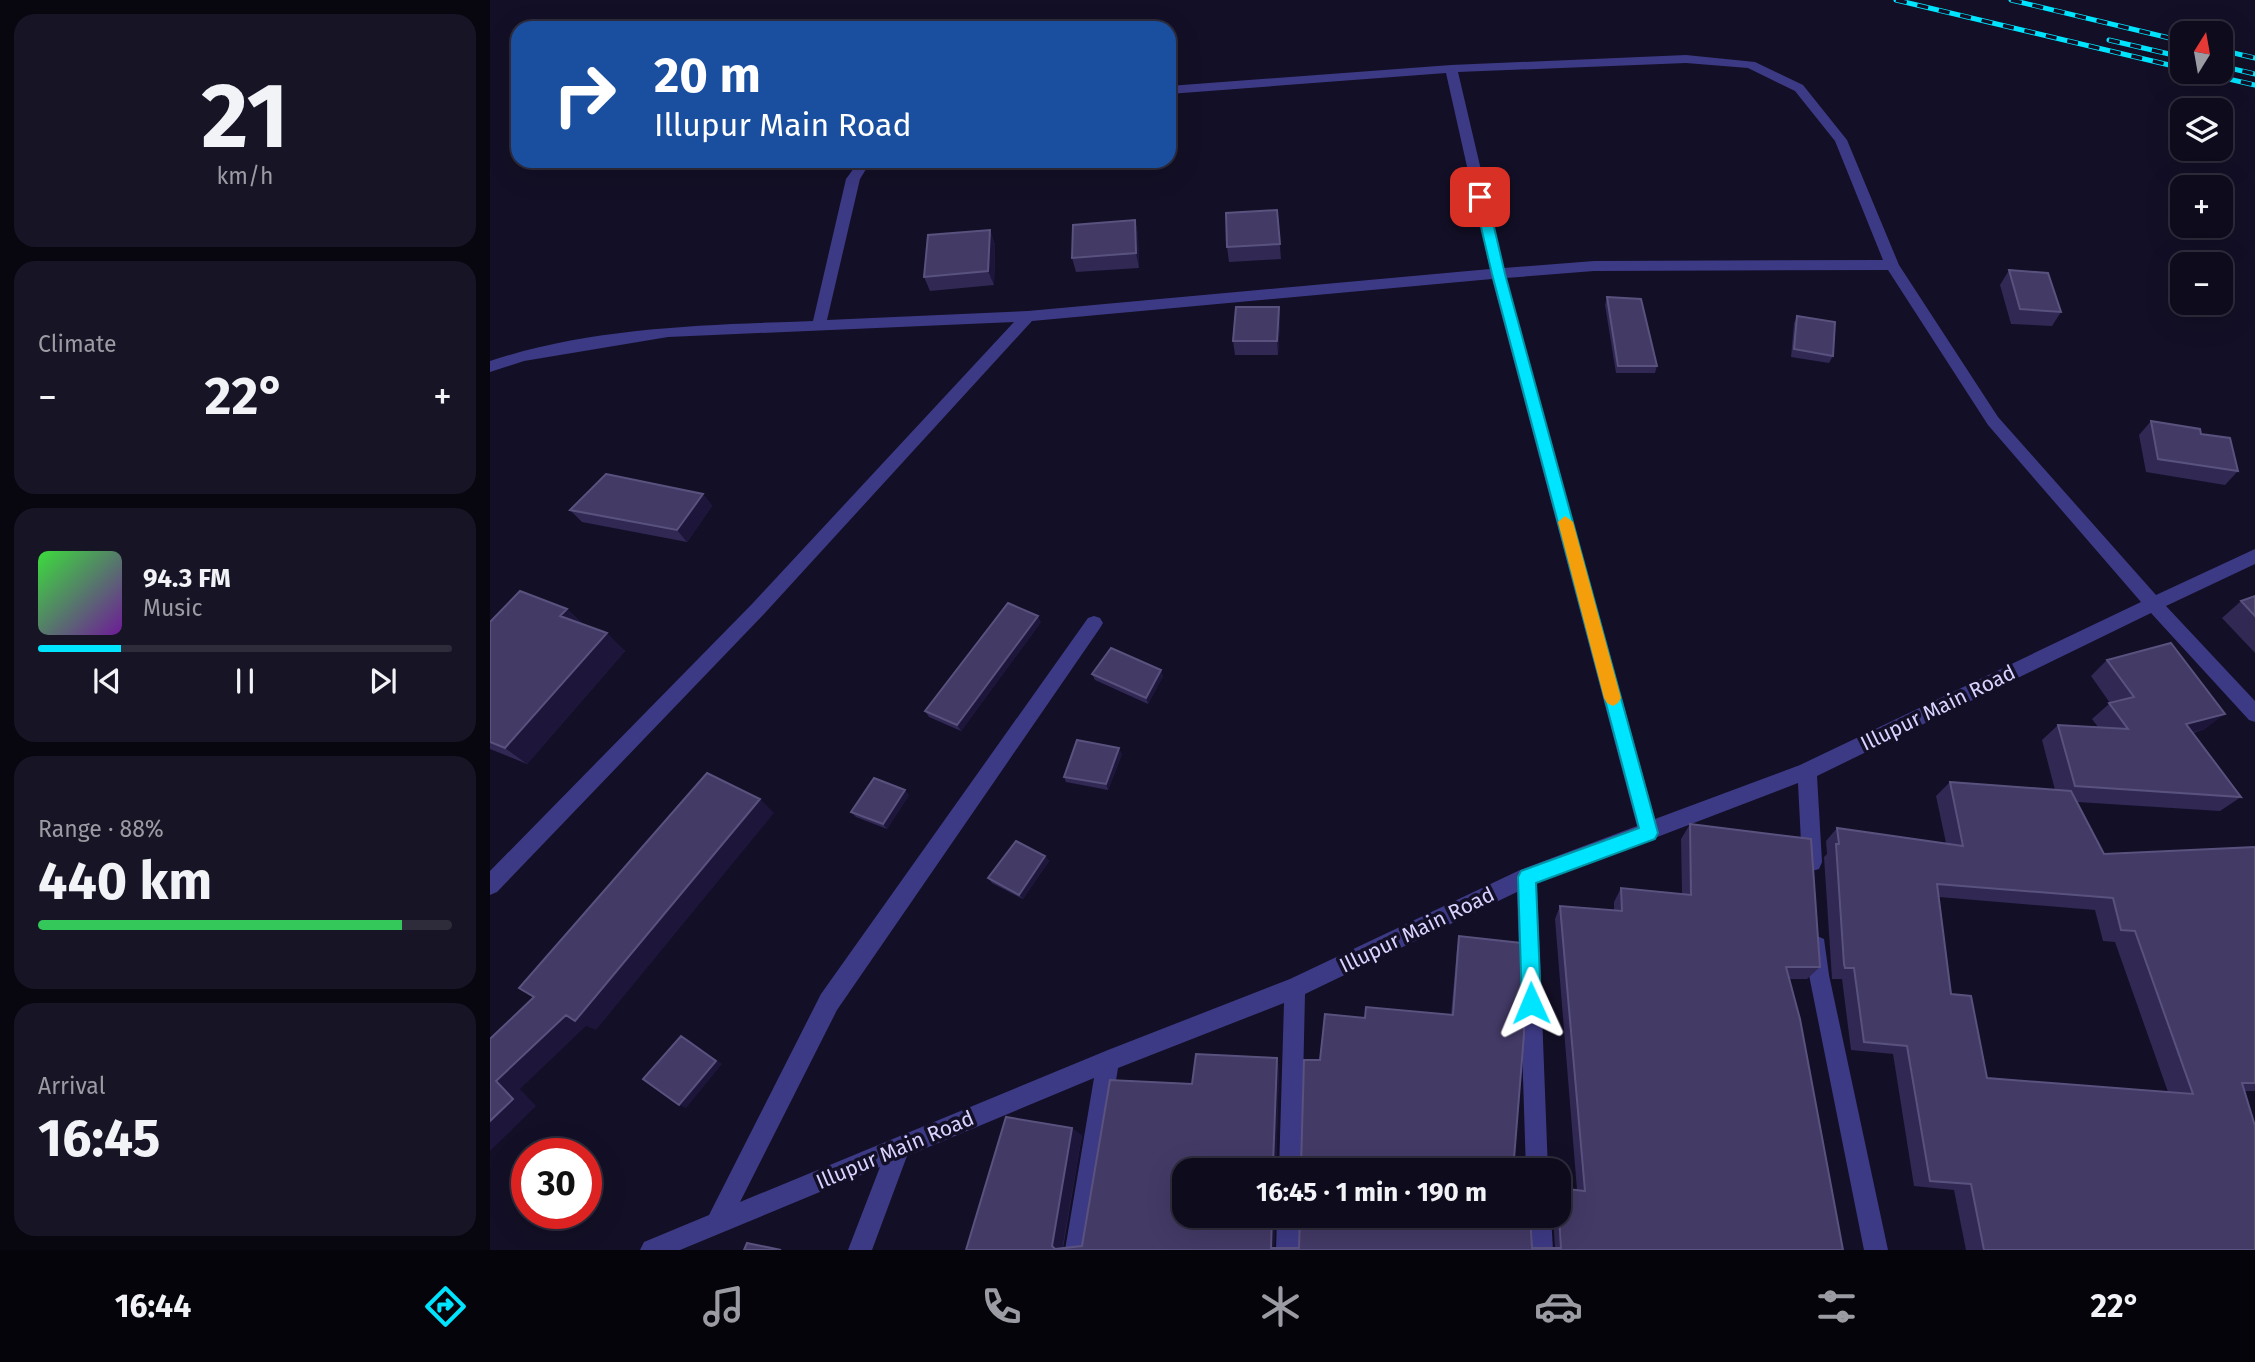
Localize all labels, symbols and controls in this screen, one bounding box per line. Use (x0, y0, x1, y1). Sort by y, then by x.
north arrow (2170, 21, 2233, 84)
map controls (2170, 21, 2233, 315)
text: 20 m (654, 46, 761, 105)
icon: right (539, 49, 630, 140)
text: 21 (201, 62, 289, 171)
button: layers (2170, 98, 2233, 161)
text: Illupur Main Road (654, 106, 912, 144)
text: km/h (217, 162, 273, 190)
pin (1450, 167, 1510, 227)
button: + (2170, 175, 2233, 238)
icon: arrive (1461, 178, 1499, 216)
button: − (2170, 252, 2233, 315)
text: Climate (38, 330, 117, 358)
text: 22° (205, 365, 285, 428)
text: − (38, 374, 57, 420)
text: + (433, 374, 452, 420)
text: 94.3 FM (143, 563, 231, 594)
text: Music (143, 594, 203, 622)
street label: Illupur Main Road (1856, 659, 2020, 757)
icon: previous (88, 662, 126, 700)
icon: pause (226, 662, 264, 700)
icon: next (364, 662, 402, 700)
text: Range · 88% (38, 815, 164, 843)
text: 440 km (38, 850, 212, 913)
street label: Illupur Main Road (1335, 881, 1499, 979)
position arrow (1494, 966, 1568, 1040)
text: Arrival (38, 1072, 105, 1100)
street label: Illupur Main Road (812, 1105, 978, 1195)
text: 16:45 (38, 1107, 160, 1170)
speed limit sign: 30 (511, 1138, 602, 1229)
text: 16:45 · 1 min · 190 m (1256, 1177, 1487, 1208)
icon: directions (421, 1282, 470, 1331)
icon: music (699, 1282, 748, 1331)
icon: phone (977, 1282, 1026, 1331)
icon: climate (1256, 1282, 1305, 1331)
icon: car (1534, 1282, 1583, 1331)
icon: filters (1812, 1282, 1861, 1331)
text: 16:44 (115, 1287, 191, 1325)
text: 22° (2091, 1287, 2140, 1325)

